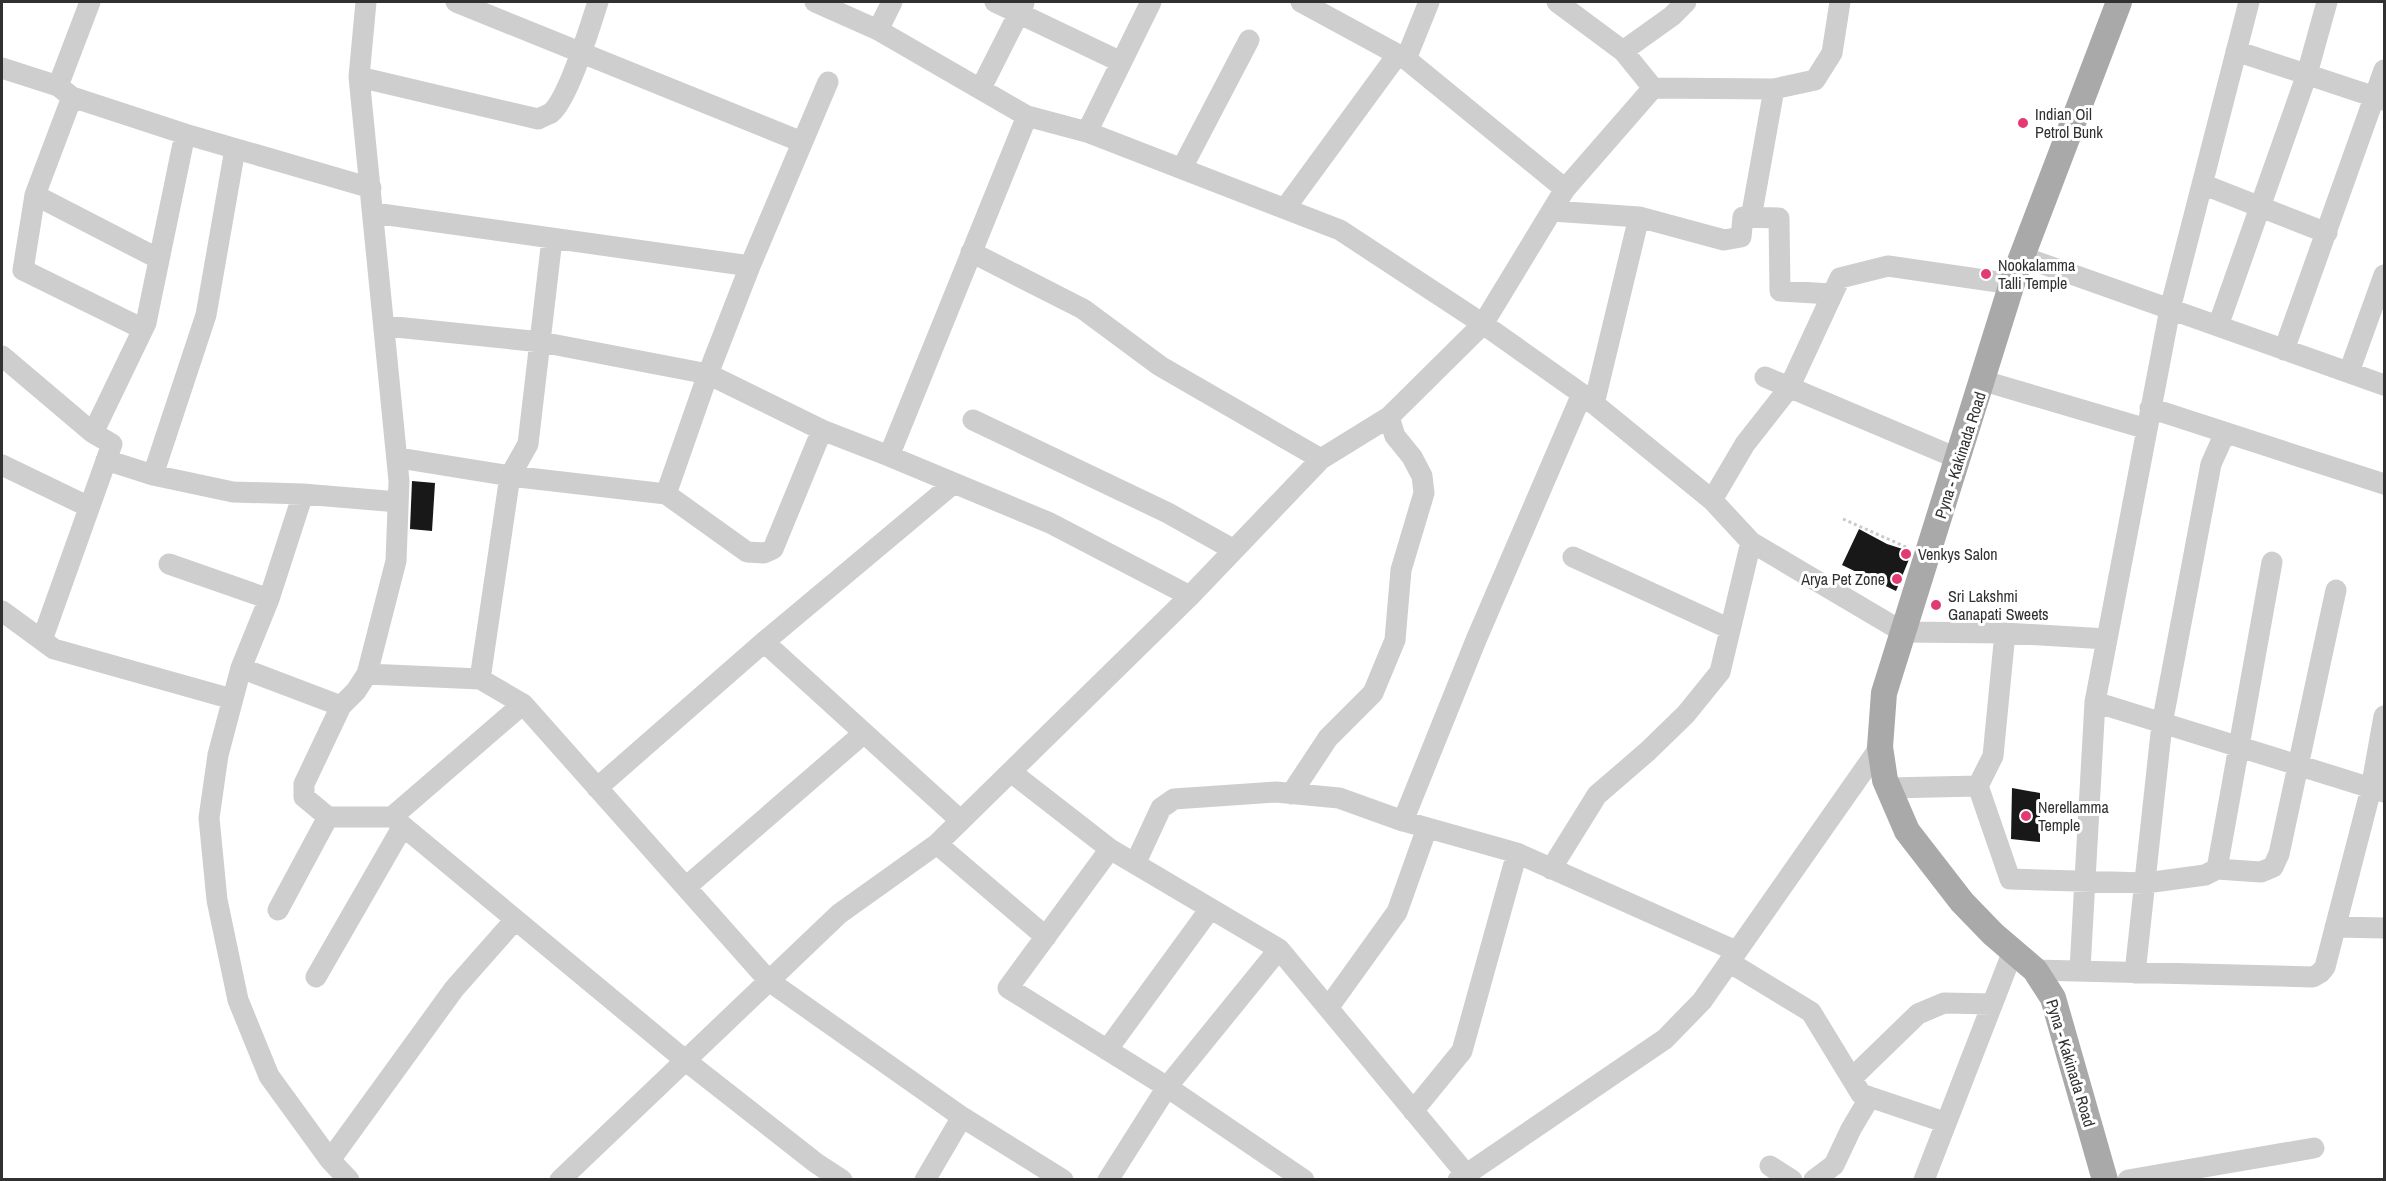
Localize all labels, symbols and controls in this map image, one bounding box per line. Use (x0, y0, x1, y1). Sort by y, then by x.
place label: Indian Oil Petrol Bunk (2035, 103, 2103, 143)
marker: Indian Oil Petrol Bunk (2016, 116, 2030, 130)
place label: Nookalamma Talli Temple (1998, 254, 2076, 294)
marker: Nookalamma Talli Temple (1979, 267, 1993, 281)
street label: Pyna - Kakinada Road (1929, 389, 1991, 521)
place label: Venkys Salon (1918, 543, 1998, 565)
marker: Venkys Salon (1899, 547, 1913, 561)
place label: Arya Pet Zone (1800, 568, 1885, 590)
marker: Arya Pet Zone (1890, 572, 1904, 586)
place label: Sri Lakshmi Ganapati Sweets (1948, 585, 2049, 625)
marker: Sri Lakshmi Ganapati Sweets (1929, 598, 1943, 612)
place label: Nerellamma Temple (2038, 796, 2109, 836)
marker: Nerellamma Temple (2019, 809, 2033, 823)
street label: Pyna - Kakinada Road (2041, 997, 2101, 1129)

